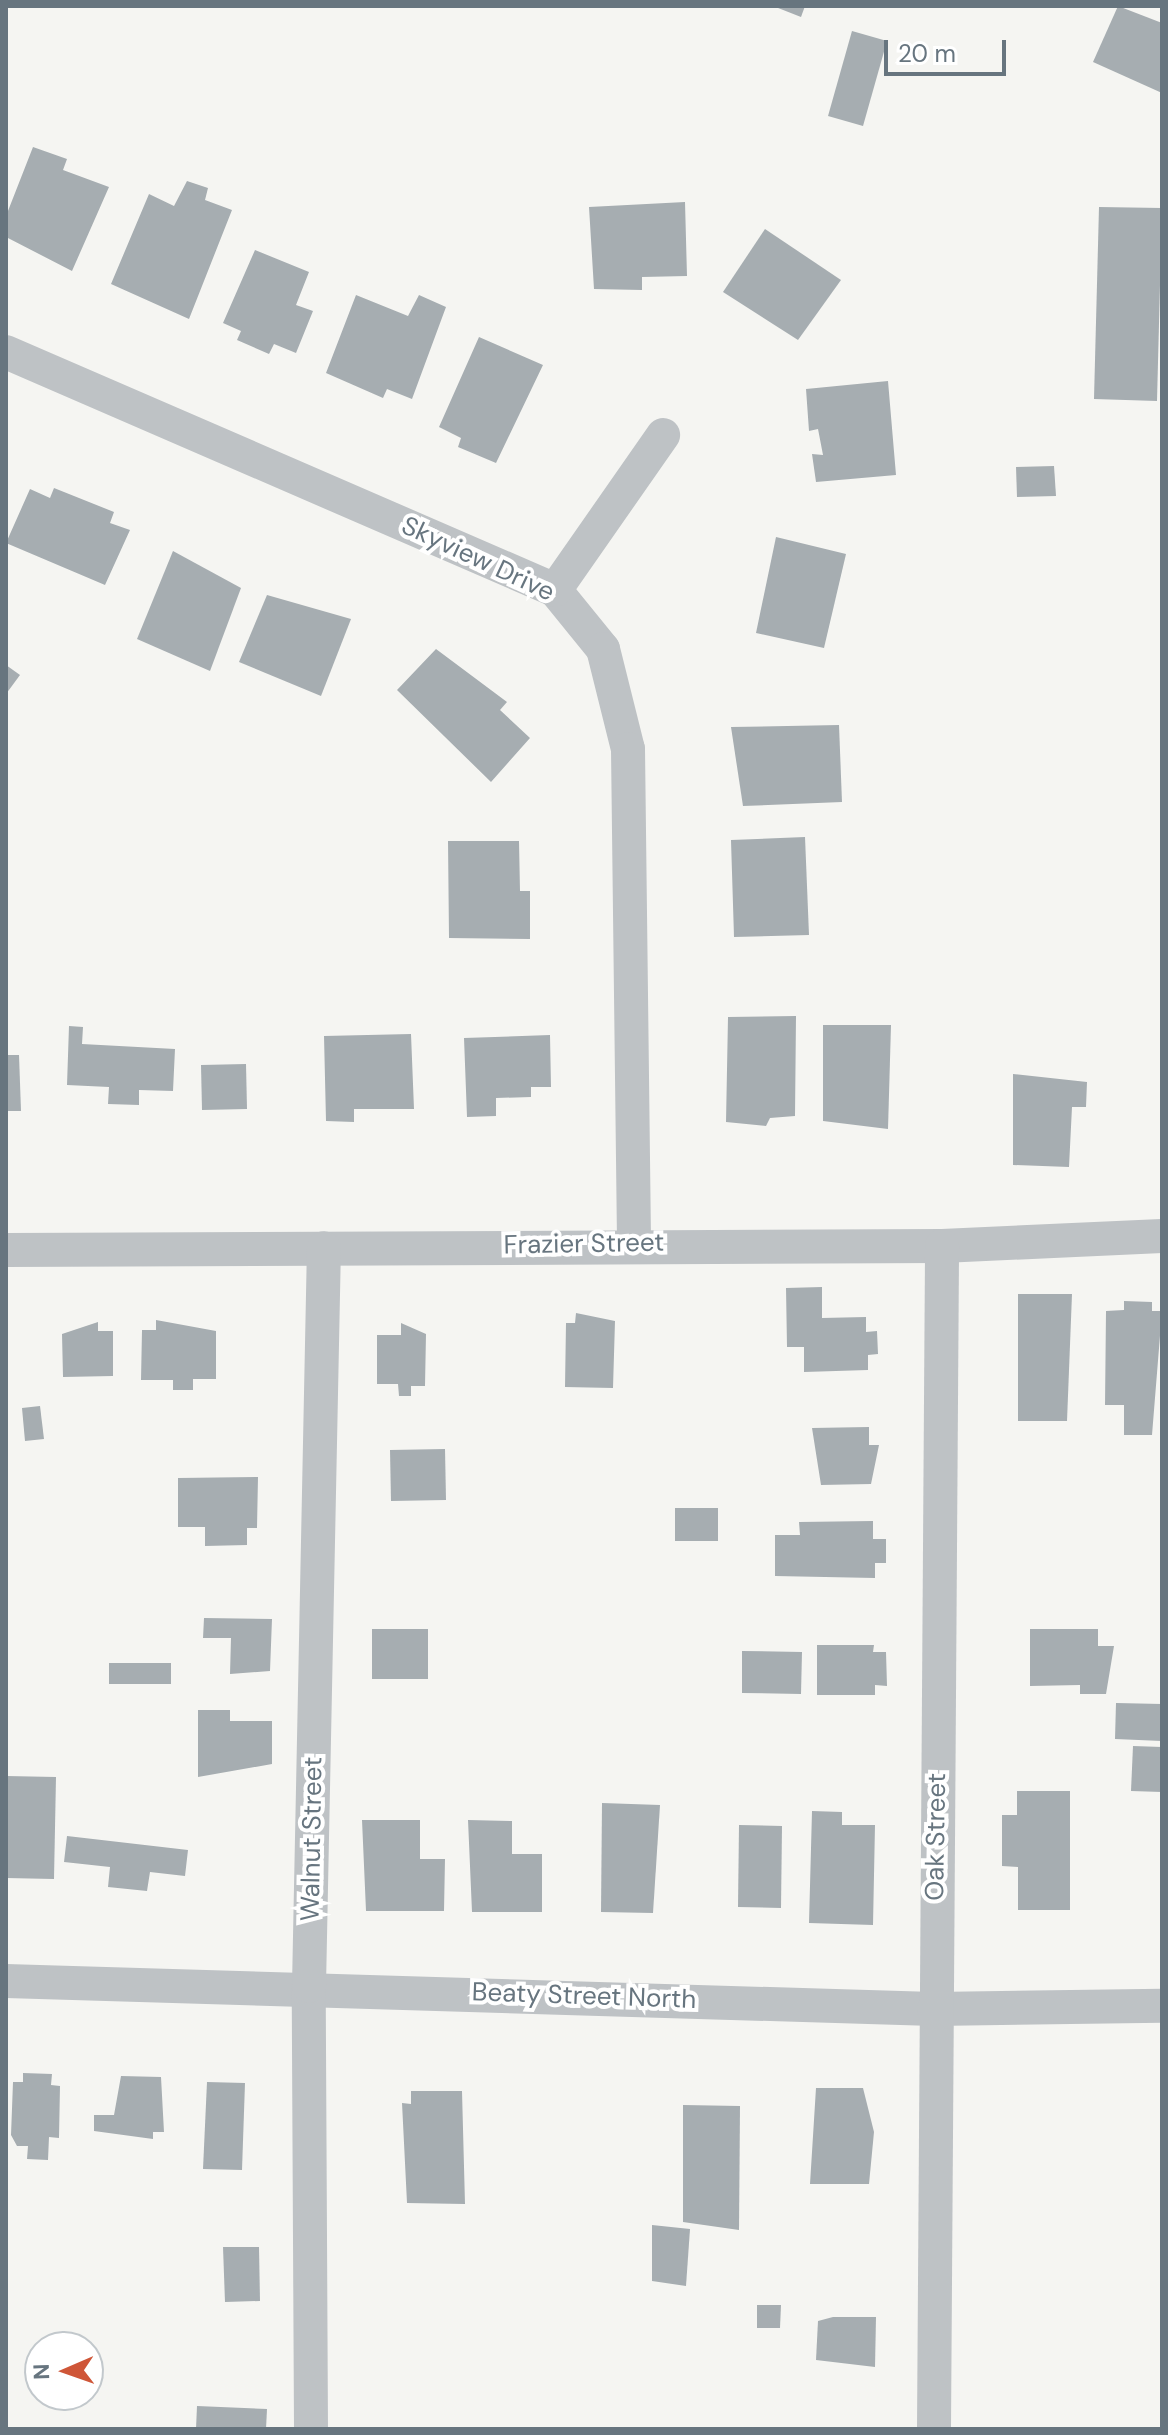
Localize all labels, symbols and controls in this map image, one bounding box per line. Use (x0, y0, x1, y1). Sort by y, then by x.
scale bar (888, 24, 1010, 74)
text: 20 m (898, 38, 956, 69)
street label: Skyview Drive (397, 510, 559, 608)
street label: Frazier Street (503, 1227, 665, 1261)
street label: Walnut Street (295, 1757, 329, 1921)
street label: Oak Street (919, 1773, 953, 1901)
street label: Beaty Street North (471, 1976, 697, 2016)
north arrow (24, 2331, 104, 2411)
text: N (27, 2363, 56, 2380)

